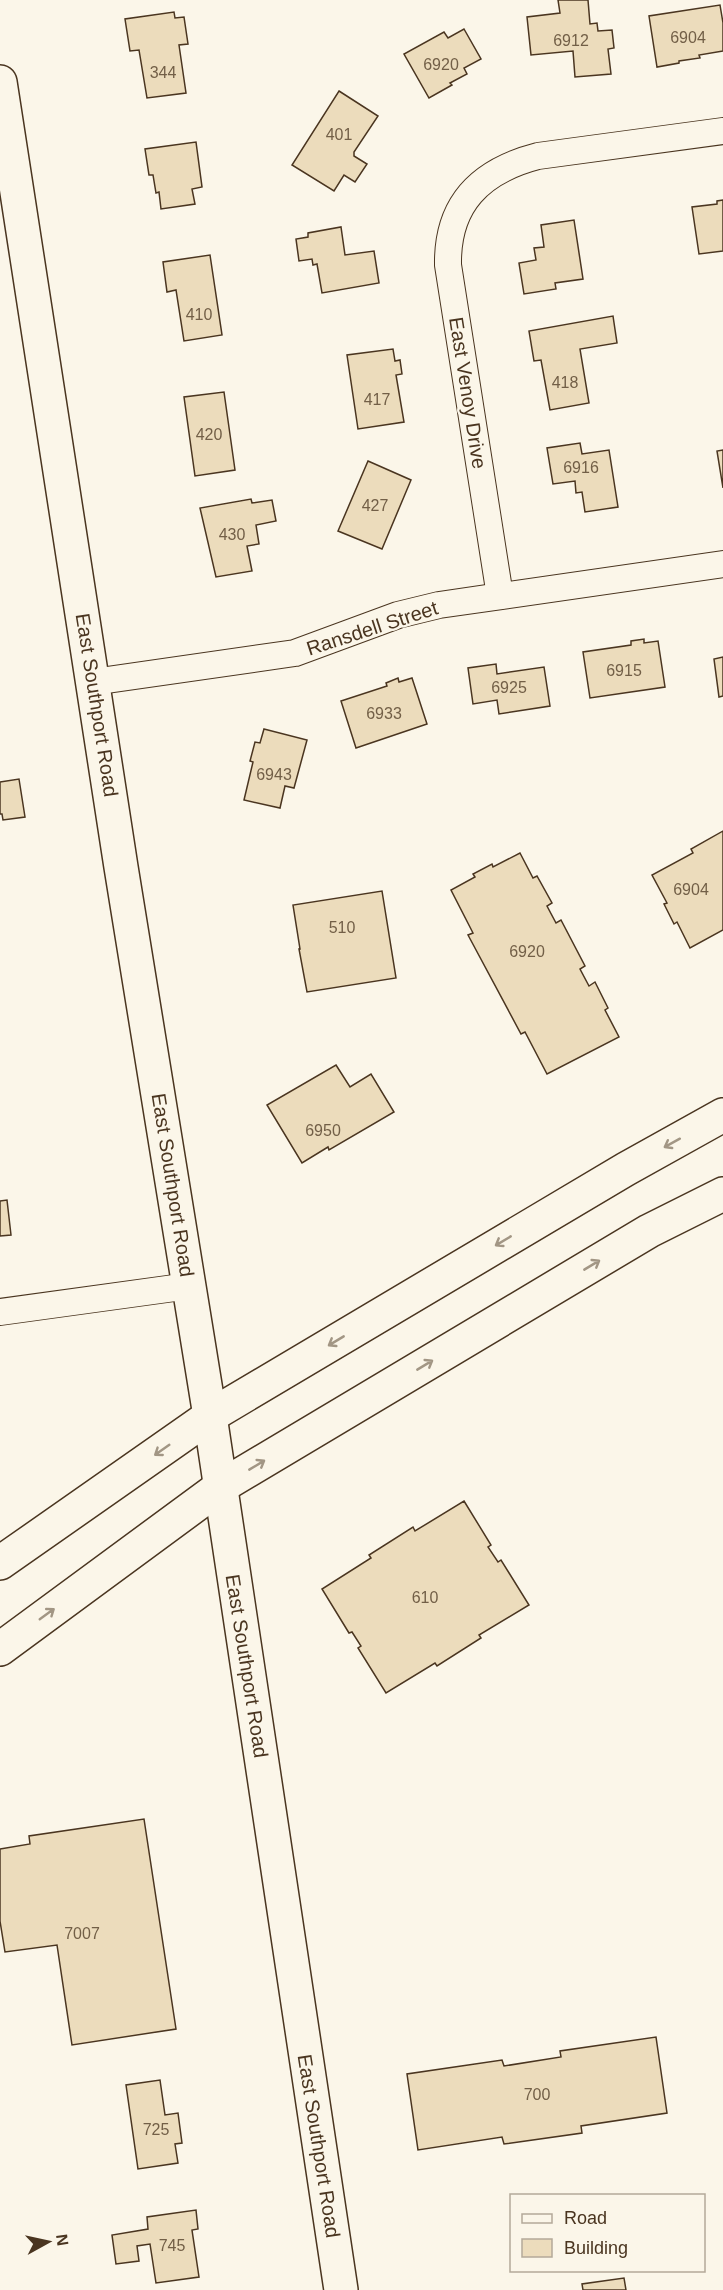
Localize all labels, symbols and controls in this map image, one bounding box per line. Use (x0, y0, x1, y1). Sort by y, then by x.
house number: 6904 (670, 29, 706, 46)
house number: 6912 (553, 32, 589, 49)
house number: 6920 (423, 56, 459, 73)
house number: 344 (150, 64, 176, 81)
house number: 401 (326, 126, 352, 143)
house number: 410 (186, 306, 212, 323)
street label: East Venoy Drive (445, 316, 491, 470)
house number: 418 (552, 374, 578, 391)
house number: 417 (364, 391, 390, 408)
house number: 420 (196, 426, 222, 443)
house number: 6916 (563, 459, 599, 476)
house number: 427 (362, 497, 388, 514)
house number: 430 (219, 526, 245, 543)
street label: Ransdell Street (304, 596, 441, 660)
street label: East Southport Road (72, 612, 122, 798)
house number: 6915 (606, 662, 642, 679)
house number: 6925 (491, 679, 527, 696)
house number: 6933 (366, 705, 402, 722)
house number: 6943 (256, 766, 292, 783)
house number: 6904 (673, 881, 709, 898)
house number: 510 (329, 919, 355, 936)
house number: 6920 (509, 943, 545, 960)
street label: East Southport Road (148, 1092, 198, 1278)
house number: 6950 (305, 1122, 341, 1139)
one-way arrow (664, 1137, 681, 1149)
one-way arrow (495, 1236, 512, 1248)
one-way arrow (583, 1258, 600, 1270)
one-way arrow (328, 1335, 345, 1347)
one-way arrow (416, 1359, 433, 1371)
one-way arrow (154, 1444, 170, 1456)
one-way arrow (248, 1459, 265, 1471)
street label: East Southport Road (222, 1573, 272, 1759)
house number: 610 (412, 1589, 438, 1606)
one-way arrow (39, 1608, 55, 1621)
house number: 7007 (64, 1925, 100, 1942)
street label: East Southport Road (294, 2053, 344, 2239)
house number: 700 (524, 2086, 550, 2103)
house number: 725 (143, 2121, 169, 2138)
legend (510, 2194, 705, 2272)
text: Road (564, 2208, 607, 2228)
north arrow (18, 2212, 78, 2272)
text: N (53, 2233, 72, 2247)
house number: 745 (159, 2237, 185, 2254)
text: Building (564, 2238, 628, 2258)

